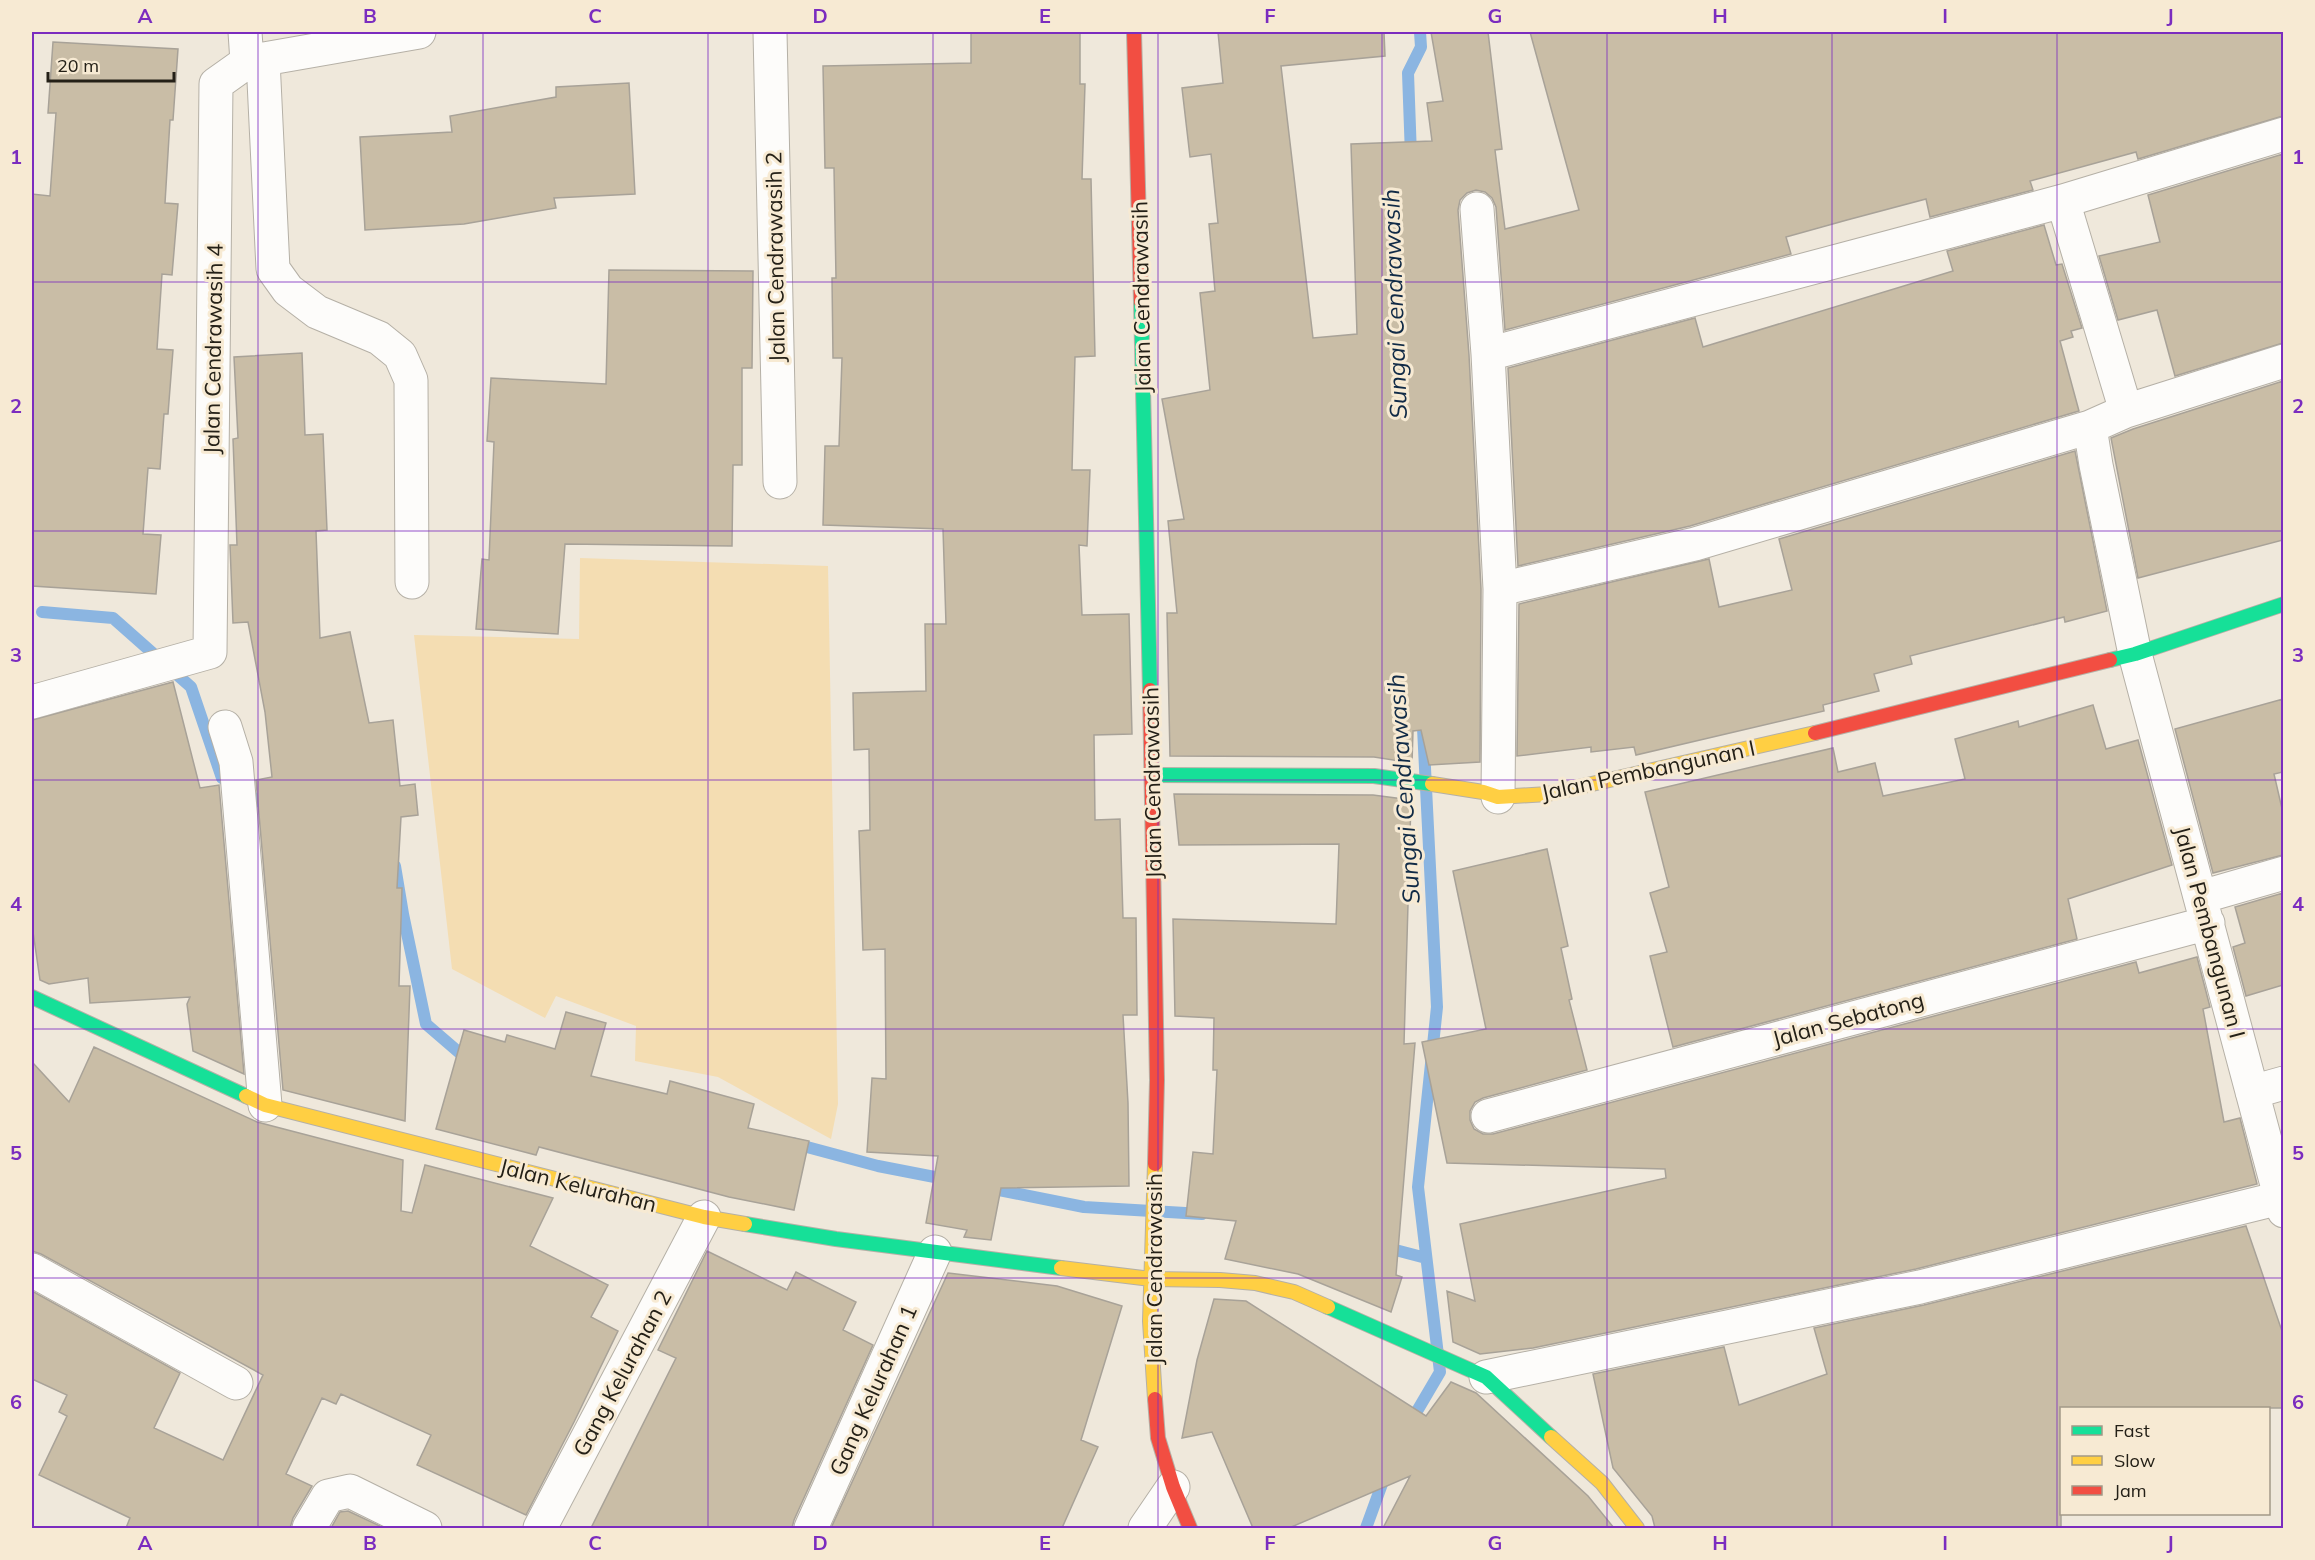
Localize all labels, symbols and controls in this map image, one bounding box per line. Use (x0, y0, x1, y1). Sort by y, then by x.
text: A (138, 3, 153, 28)
text: B (363, 3, 377, 28)
text: C (588, 3, 602, 28)
text: D (812, 3, 828, 28)
text: E (1039, 3, 1051, 28)
text: F (1264, 3, 1276, 28)
text: G (1488, 3, 1502, 28)
text: H (1712, 3, 1728, 28)
text: I (1942, 3, 1948, 28)
text: J (2166, 3, 2174, 28)
scale bar (48, 45, 174, 83)
text: 20 m (57, 54, 99, 77)
text: 1 (10, 144, 22, 169)
text: 1 (2292, 144, 2304, 169)
street label: Jalan Cendrawasih 2 (759, 151, 791, 363)
water label: Sungai Cendrawasih (1375, 188, 1413, 420)
street label: Jalan Cendrawasih (1125, 201, 1157, 393)
street label: Jalan Cendrawasih 4 (197, 243, 229, 455)
text: 2 (10, 393, 22, 418)
text: 2 (2292, 393, 2304, 418)
text: 3 (10, 642, 22, 667)
text: 3 (2292, 642, 2304, 667)
water label: Sungai Cendrawasih (1380, 673, 1426, 905)
street label: Jalan Cendrawasih (1136, 687, 1168, 879)
street label: Jalan Pembangunan I (1538, 734, 1758, 806)
street label: Jalan Pembangunan I (2168, 823, 2252, 1041)
text: 4 (10, 891, 22, 916)
text: 4 (2292, 891, 2304, 916)
street label: Jalan Sebatong (1769, 985, 1927, 1053)
text: 5 (10, 1140, 22, 1165)
text: 5 (2292, 1140, 2304, 1165)
street label: Jalan Kelurahan (496, 1152, 660, 1218)
street label: Jalan Cendrawasih (1140, 1173, 1168, 1365)
street label: Gang Kelurahan 2 (566, 1285, 678, 1461)
street label: Gang Kelurahan 1 (823, 1300, 923, 1480)
text: 6 (10, 1389, 22, 1414)
text: 6 (2292, 1389, 2304, 1414)
legend (2060, 1407, 2270, 1515)
text: Fast (2114, 1419, 2150, 1442)
text: Slow (2114, 1449, 2156, 1472)
text: Jam (2114, 1479, 2147, 1502)
text: A (138, 1530, 153, 1555)
text: B (363, 1530, 377, 1555)
text: C (588, 1530, 602, 1555)
text: D (812, 1530, 828, 1555)
text: E (1039, 1530, 1051, 1555)
text: F (1264, 1530, 1276, 1555)
text: G (1488, 1530, 1502, 1555)
text: H (1712, 1530, 1728, 1555)
text: I (1942, 1530, 1948, 1555)
text: J (2166, 1530, 2174, 1555)

